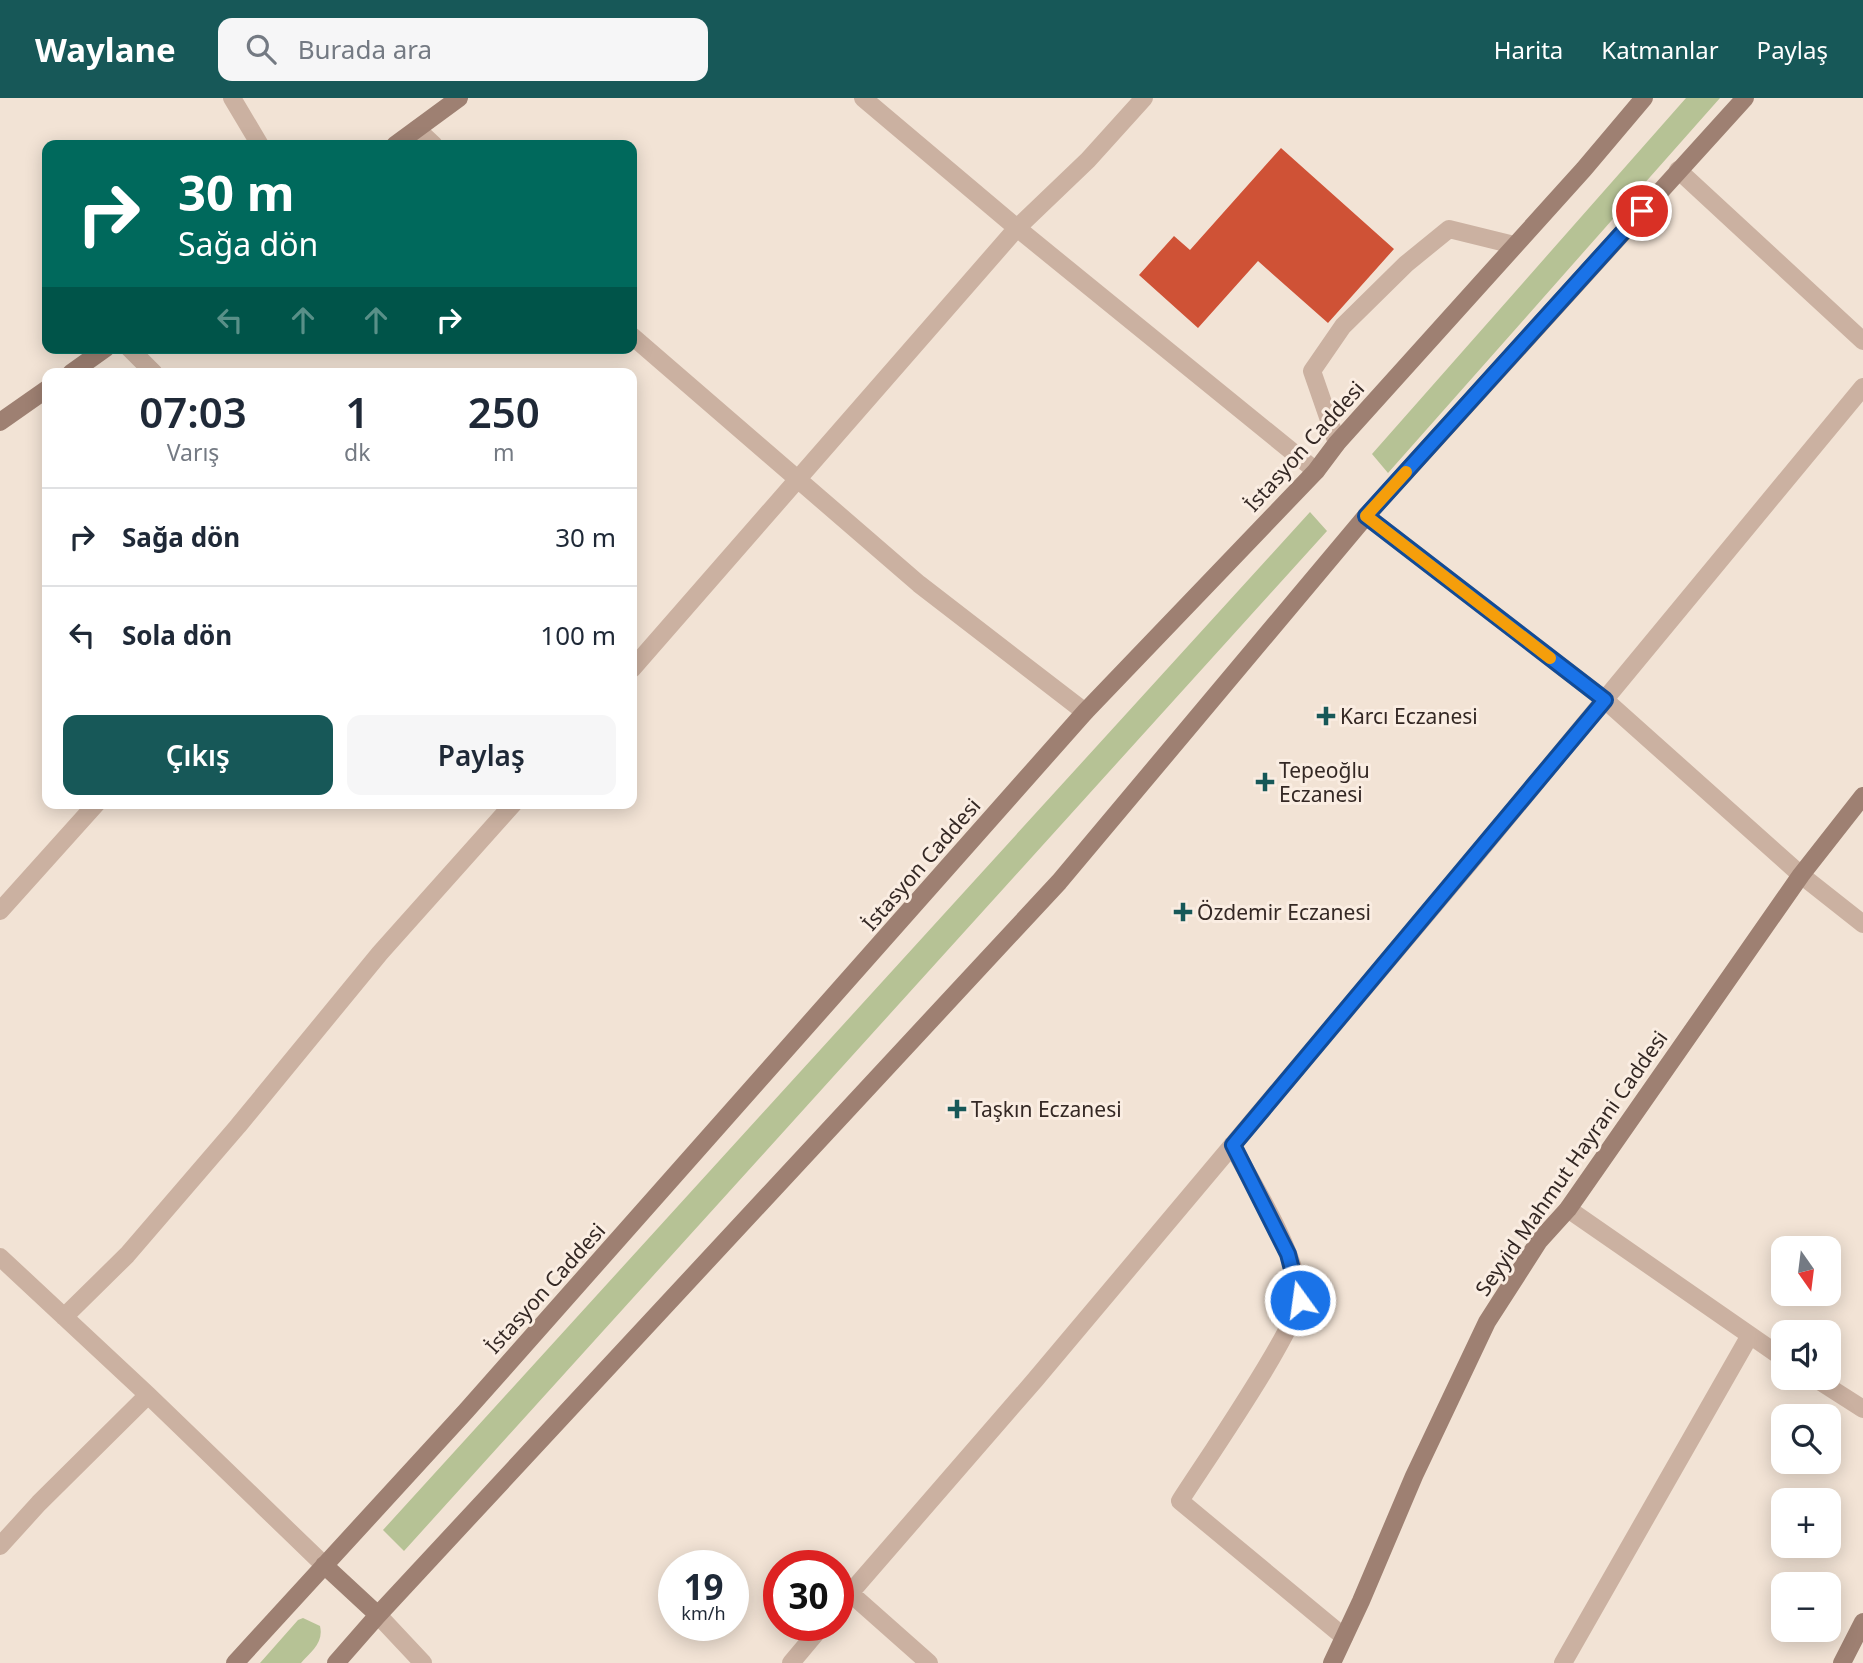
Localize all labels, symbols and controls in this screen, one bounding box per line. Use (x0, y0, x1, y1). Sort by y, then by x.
search box (218, 18, 708, 81)
text: Waylane (35, 27, 176, 72)
icon: search (242, 30, 280, 68)
text: Burada ara (298, 31, 432, 67)
text: Harita (1494, 33, 1563, 66)
text: Katmanlar (1601, 33, 1719, 66)
text: Paylaş (1757, 33, 1828, 66)
text: 30 m (178, 159, 295, 225)
icon: right (63, 168, 154, 259)
pin (1612, 181, 1672, 241)
icon: arrive (1623, 192, 1661, 230)
text: Sağa dön (178, 222, 318, 265)
icon: left (211, 301, 249, 339)
icon: ahead (284, 301, 322, 339)
icon: ahead (357, 301, 395, 339)
icon: right (430, 301, 468, 339)
street label: İstasyon Caddesi (1238, 375, 1370, 517)
text: 07:03 (139, 383, 247, 440)
text: 1 (345, 383, 369, 440)
text: 250 (468, 383, 540, 440)
text: Varış (167, 436, 219, 468)
text: dk (344, 436, 371, 468)
text: m (493, 436, 515, 468)
icon: right (63, 518, 101, 556)
text: Sağa dön (122, 519, 240, 555)
text: 30 m (555, 519, 616, 555)
icon: left (63, 616, 101, 654)
text: Sola dön (122, 617, 232, 653)
text: 100 m (540, 617, 616, 653)
place label: Karcı Eczanesi (1340, 702, 1478, 730)
marker: Karcı Eczanesi (1318, 708, 1334, 724)
button: Çıkış (63, 715, 333, 795)
button: Paylaş (347, 715, 616, 795)
place label: Tepeoğlu Eczanesi (1279, 756, 1370, 808)
marker: Tepeoğlu Eczanesi (1257, 774, 1273, 790)
street label: İstasyon Caddesi (856, 792, 986, 936)
place label: Özdemir Eczanesi (1197, 898, 1371, 926)
marker: Özdemir Eczanesi (1175, 904, 1191, 920)
street label: Seyyid Mahmut Hayrani Caddesi (1468, 1025, 1674, 1301)
place label: Taşkın Eczanesi (971, 1095, 1122, 1123)
marker: Taşkın Eczanesi (949, 1101, 965, 1117)
street label: İstasyon Caddesi (479, 1217, 611, 1359)
north arrow (1771, 1236, 1841, 1306)
map controls (1771, 1236, 1841, 1642)
position arrow (1263, 1263, 1337, 1337)
button: sound (1771, 1320, 1841, 1390)
button: search (1771, 1404, 1841, 1474)
button: + (1771, 1488, 1841, 1558)
speed limit sign: 30 (763, 1550, 854, 1641)
text: 19 (683, 1563, 724, 1610)
button: − (1771, 1572, 1841, 1642)
text: km/h (681, 1601, 726, 1625)

